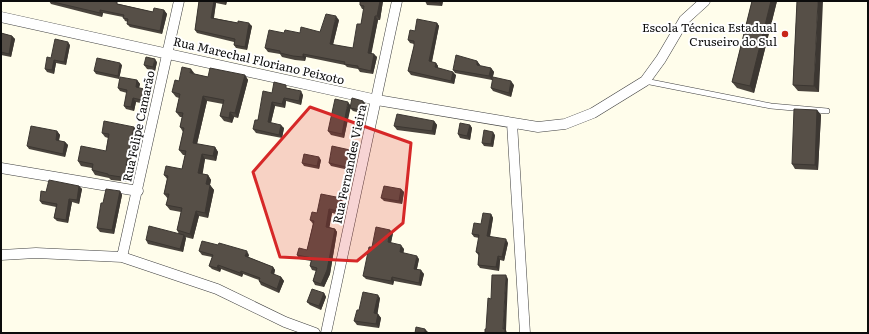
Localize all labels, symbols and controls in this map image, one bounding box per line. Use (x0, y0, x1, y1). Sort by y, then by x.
place label: Escola Técnica Estadual Cruseiro do Sul (642, 18, 777, 50)
marker: Escola Técnica Estadual Cruseiro do Sul (780, 29, 790, 39)
street label: Rua Marechal Floriano Peixoto (172, 32, 346, 88)
street label: Rua Felipe Camarão (117, 69, 159, 183)
street label: Rua Fernandes Vieira (328, 102, 371, 225)

